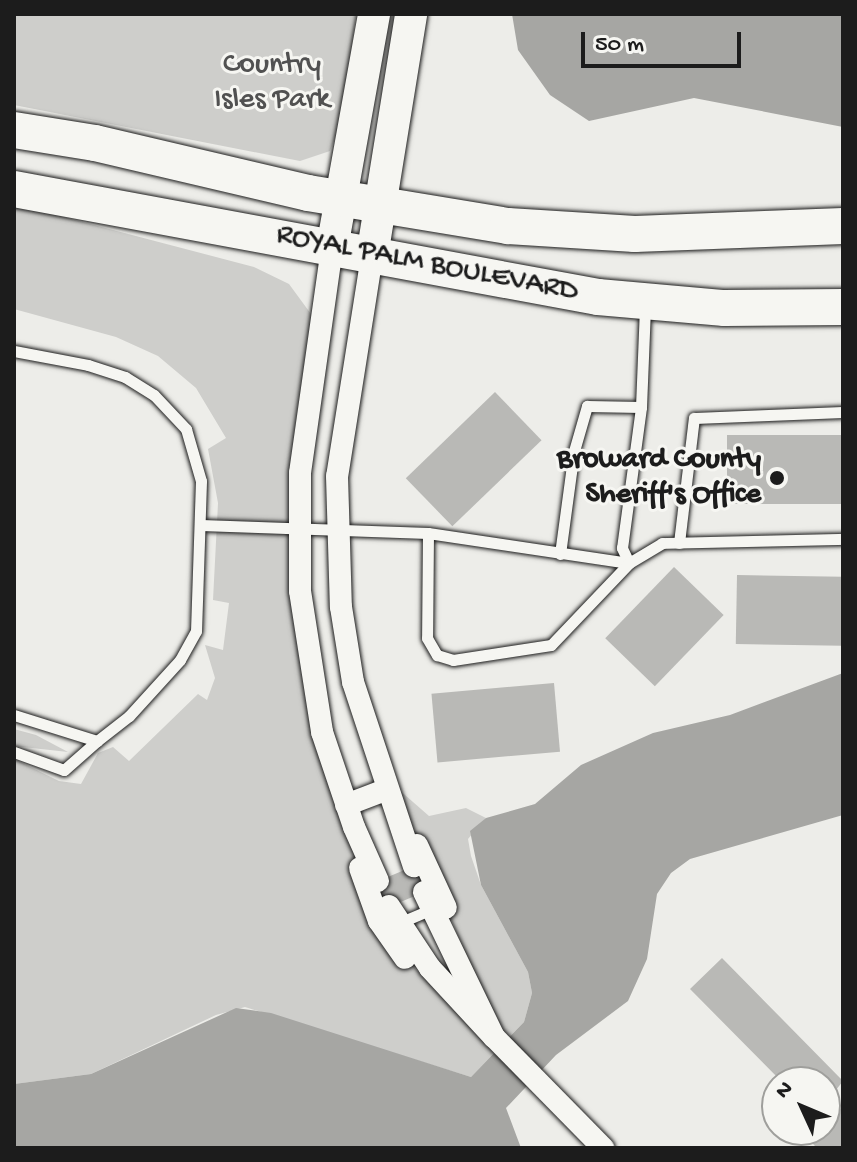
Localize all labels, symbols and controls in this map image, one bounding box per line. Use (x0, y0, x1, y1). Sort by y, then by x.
scale bar (585, 16, 745, 66)
text: 50 m (595, 31, 644, 60)
park label: Country Isles Park (214, 48, 330, 118)
street label: ROYAL PALM BOULEVARD (273, 218, 581, 312)
place label: Broward County Sheriff's Office (557, 443, 761, 514)
marker: Broward County Sheriff's Office (768, 469, 786, 487)
north arrow (761, 1066, 841, 1146)
text: N (771, 1077, 800, 1105)

